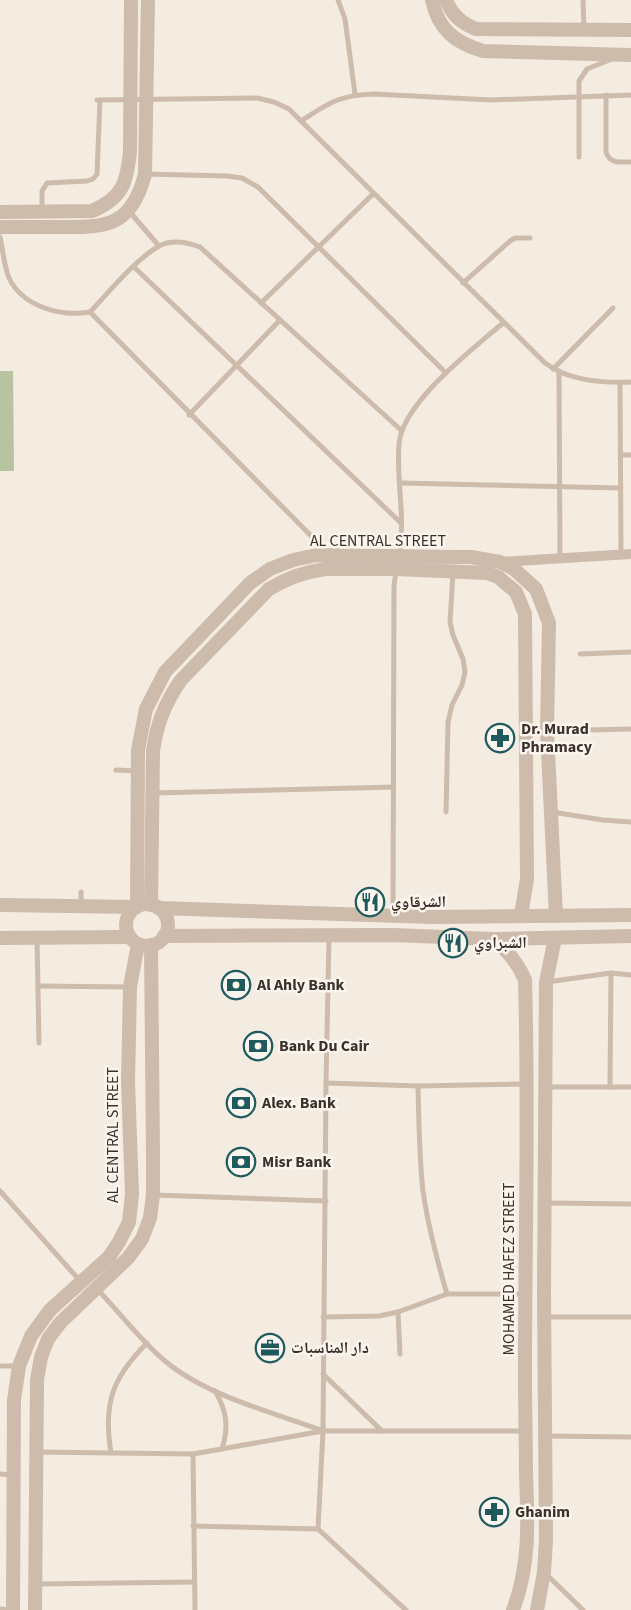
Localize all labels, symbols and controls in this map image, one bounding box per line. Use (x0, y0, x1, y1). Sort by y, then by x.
street label: AL CENTRAL STREET (310, 530, 447, 552)
place label: Dr. Murad Phramacy (521, 718, 593, 758)
pharmacy icon: Dr. Murad Phramacy (484, 722, 516, 754)
restaurant icon: الشرقاوي (354, 886, 386, 918)
place label: الشرقاوي (391, 891, 446, 914)
restaurant icon: الشبراوي (437, 927, 469, 959)
place label: الشبراوي (474, 932, 527, 955)
bank icon: Al Ahly Bank (220, 969, 252, 1001)
place label: Al Ahly Bank (256, 974, 345, 996)
bank icon: Bank Du Cair (242, 1030, 274, 1062)
place label: Bank Du Cair (279, 1035, 370, 1057)
street label: AL CENTRAL STREET (102, 1066, 124, 1203)
bank icon: Alex. Bank (225, 1087, 257, 1119)
place label: Alex. Bank (261, 1092, 336, 1114)
bank icon: Misr Bank (225, 1146, 257, 1178)
place label: Misr Bank (262, 1151, 332, 1173)
street label: MOHAMED HAFEZ STREET (498, 1182, 520, 1356)
office icon: دار المناسبات (254, 1332, 286, 1364)
place label: دار المناسبات (291, 1337, 369, 1359)
pharmacy icon: Ghanim (478, 1496, 510, 1528)
place label: Ghanim (515, 1501, 570, 1523)

